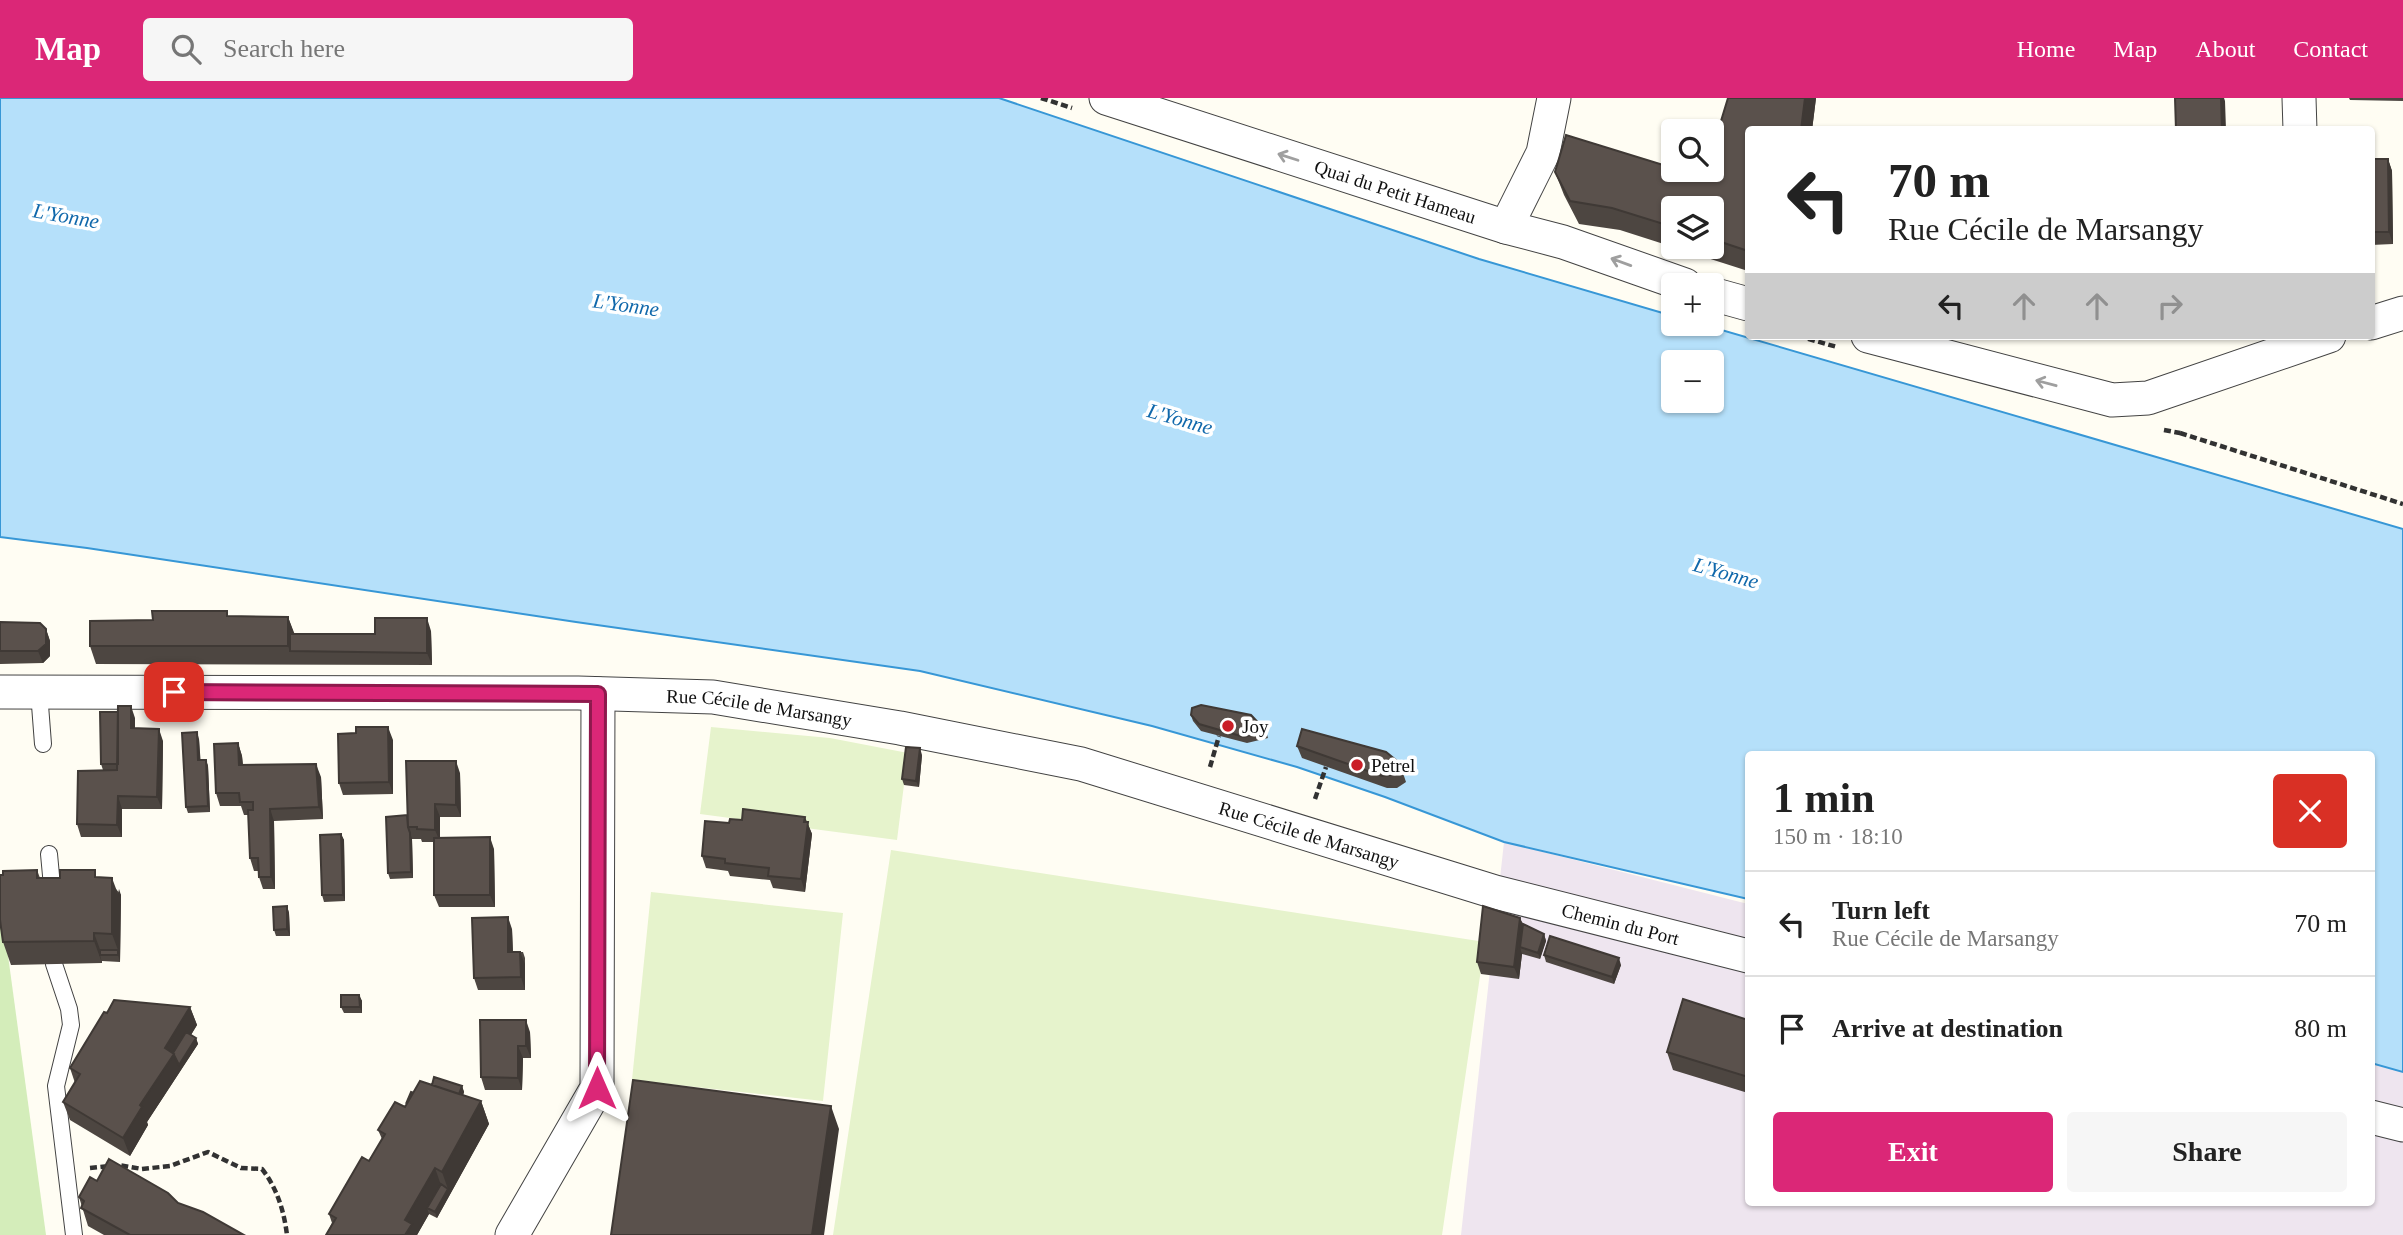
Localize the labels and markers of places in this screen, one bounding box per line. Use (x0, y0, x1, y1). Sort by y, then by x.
pin (144, 662, 204, 722)
place label: Joy (1242, 716, 1269, 737)
marker: Joy (1220, 718, 1236, 734)
place label: Petrel (1371, 755, 1415, 776)
marker: Petrel (1349, 757, 1365, 773)

